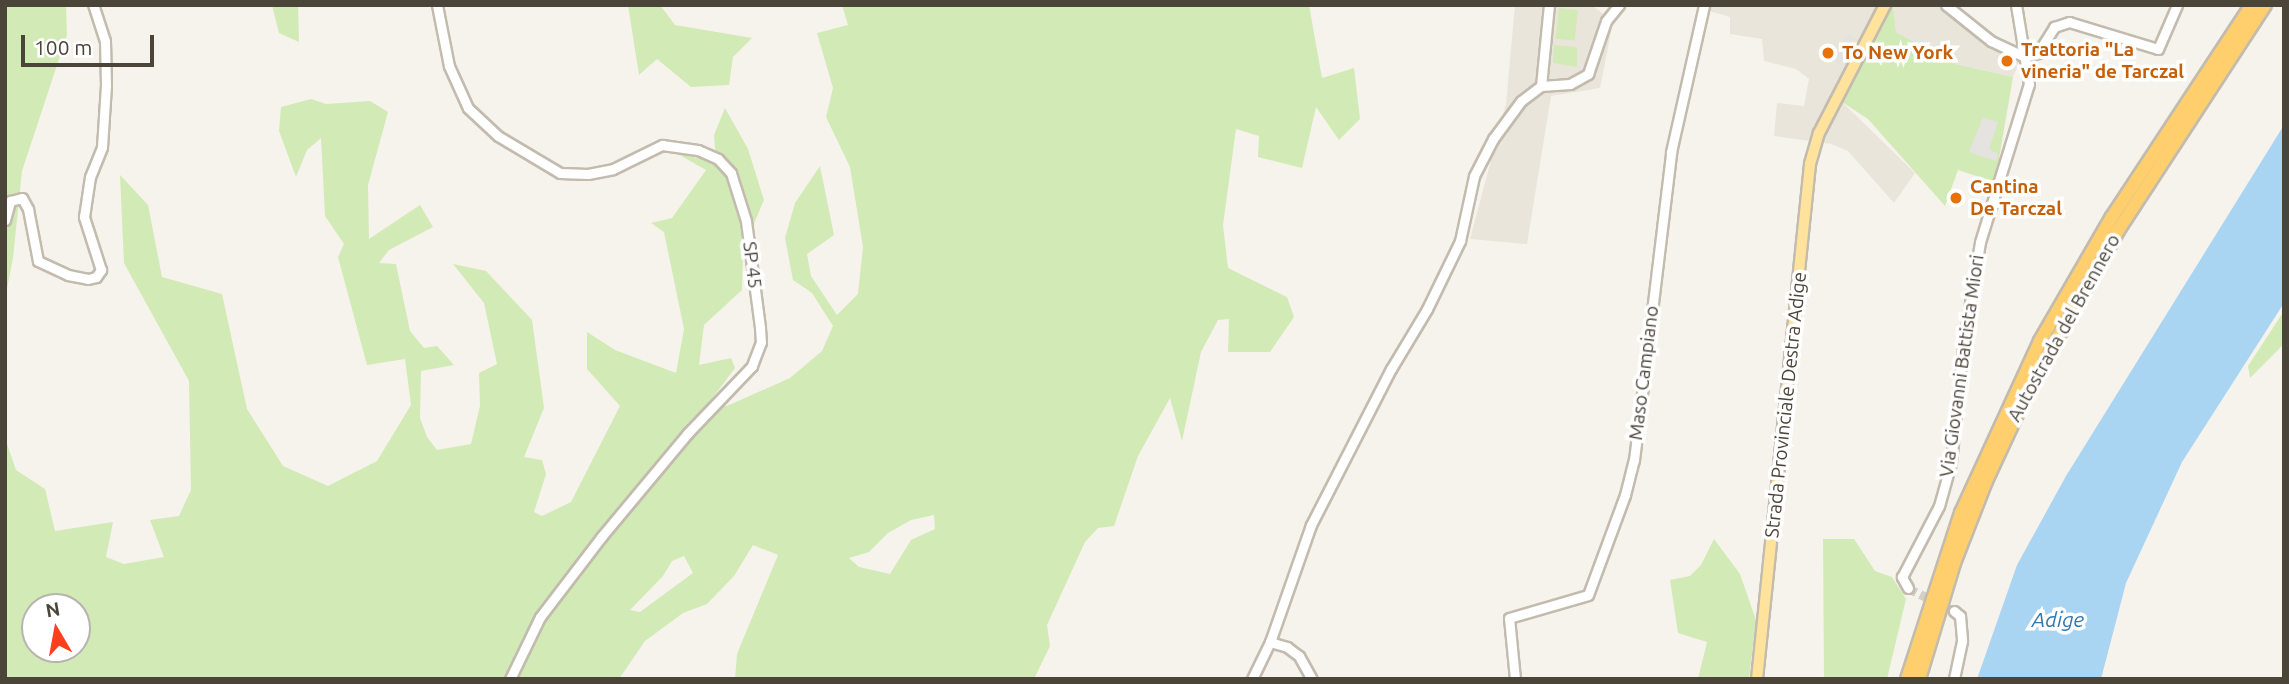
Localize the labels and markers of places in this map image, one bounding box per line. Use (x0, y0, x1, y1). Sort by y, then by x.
place label: Trattoria "La vineria" de Tarczal (2021, 39, 2184, 83)
place label: To New York (1842, 42, 1953, 64)
marker: To New York (1820, 45, 1836, 61)
marker: Trattoria "La vineria" de Tarczal (1999, 53, 2015, 69)
place label: Cantina De Tarczal (1970, 176, 2062, 220)
marker: Cantina De Tarczal (1948, 190, 1964, 206)

